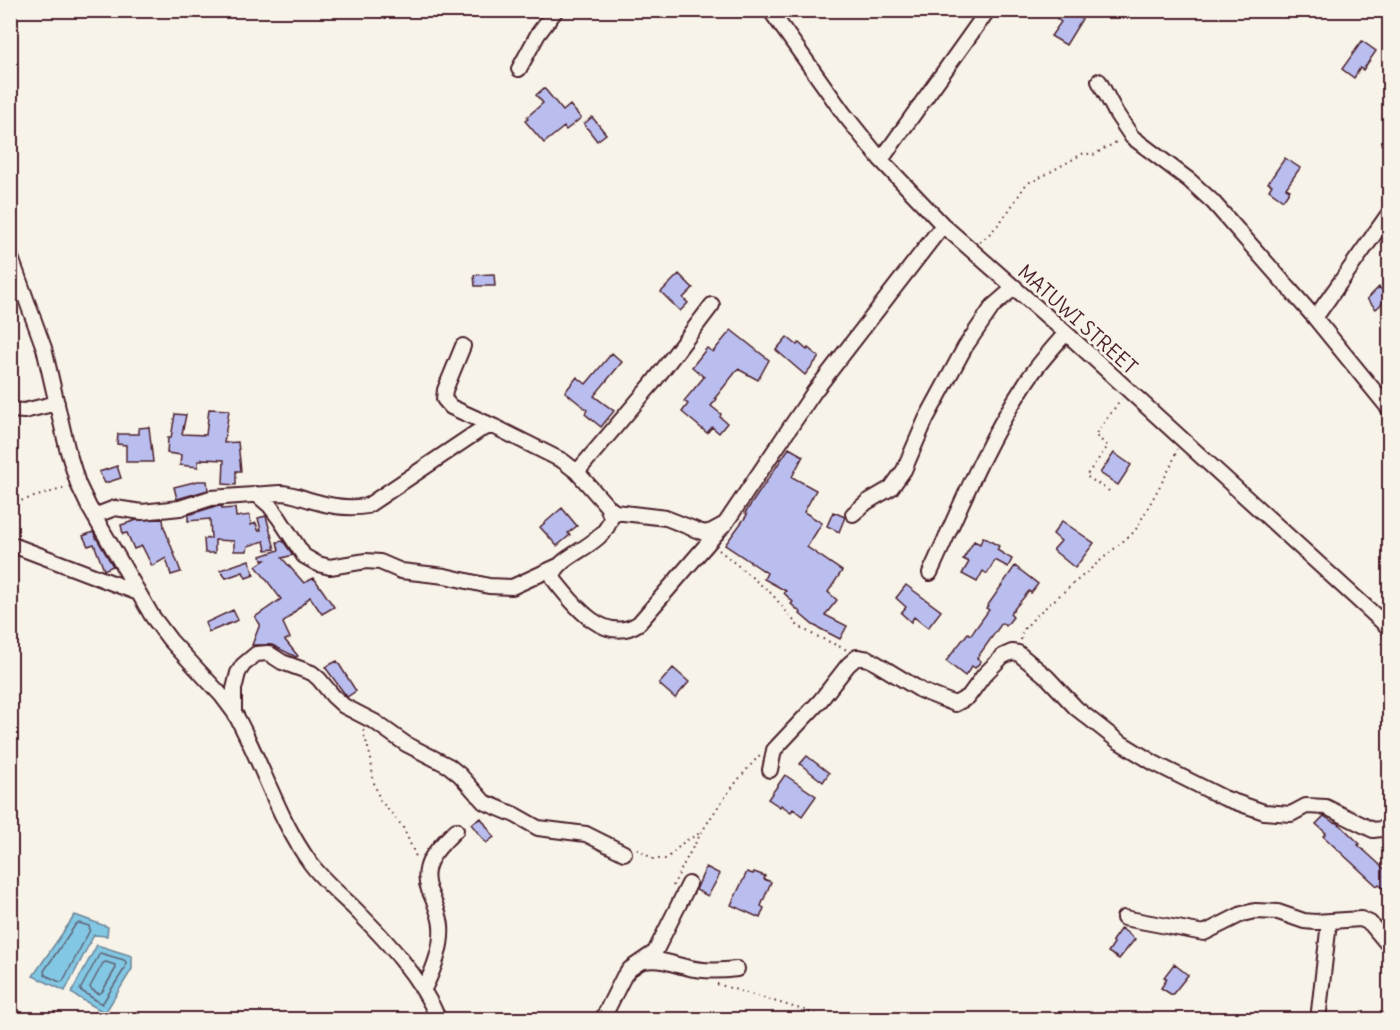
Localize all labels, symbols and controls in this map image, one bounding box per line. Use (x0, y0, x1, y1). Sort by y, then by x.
street label: MATUWI STREET (1013, 259, 1143, 379)

